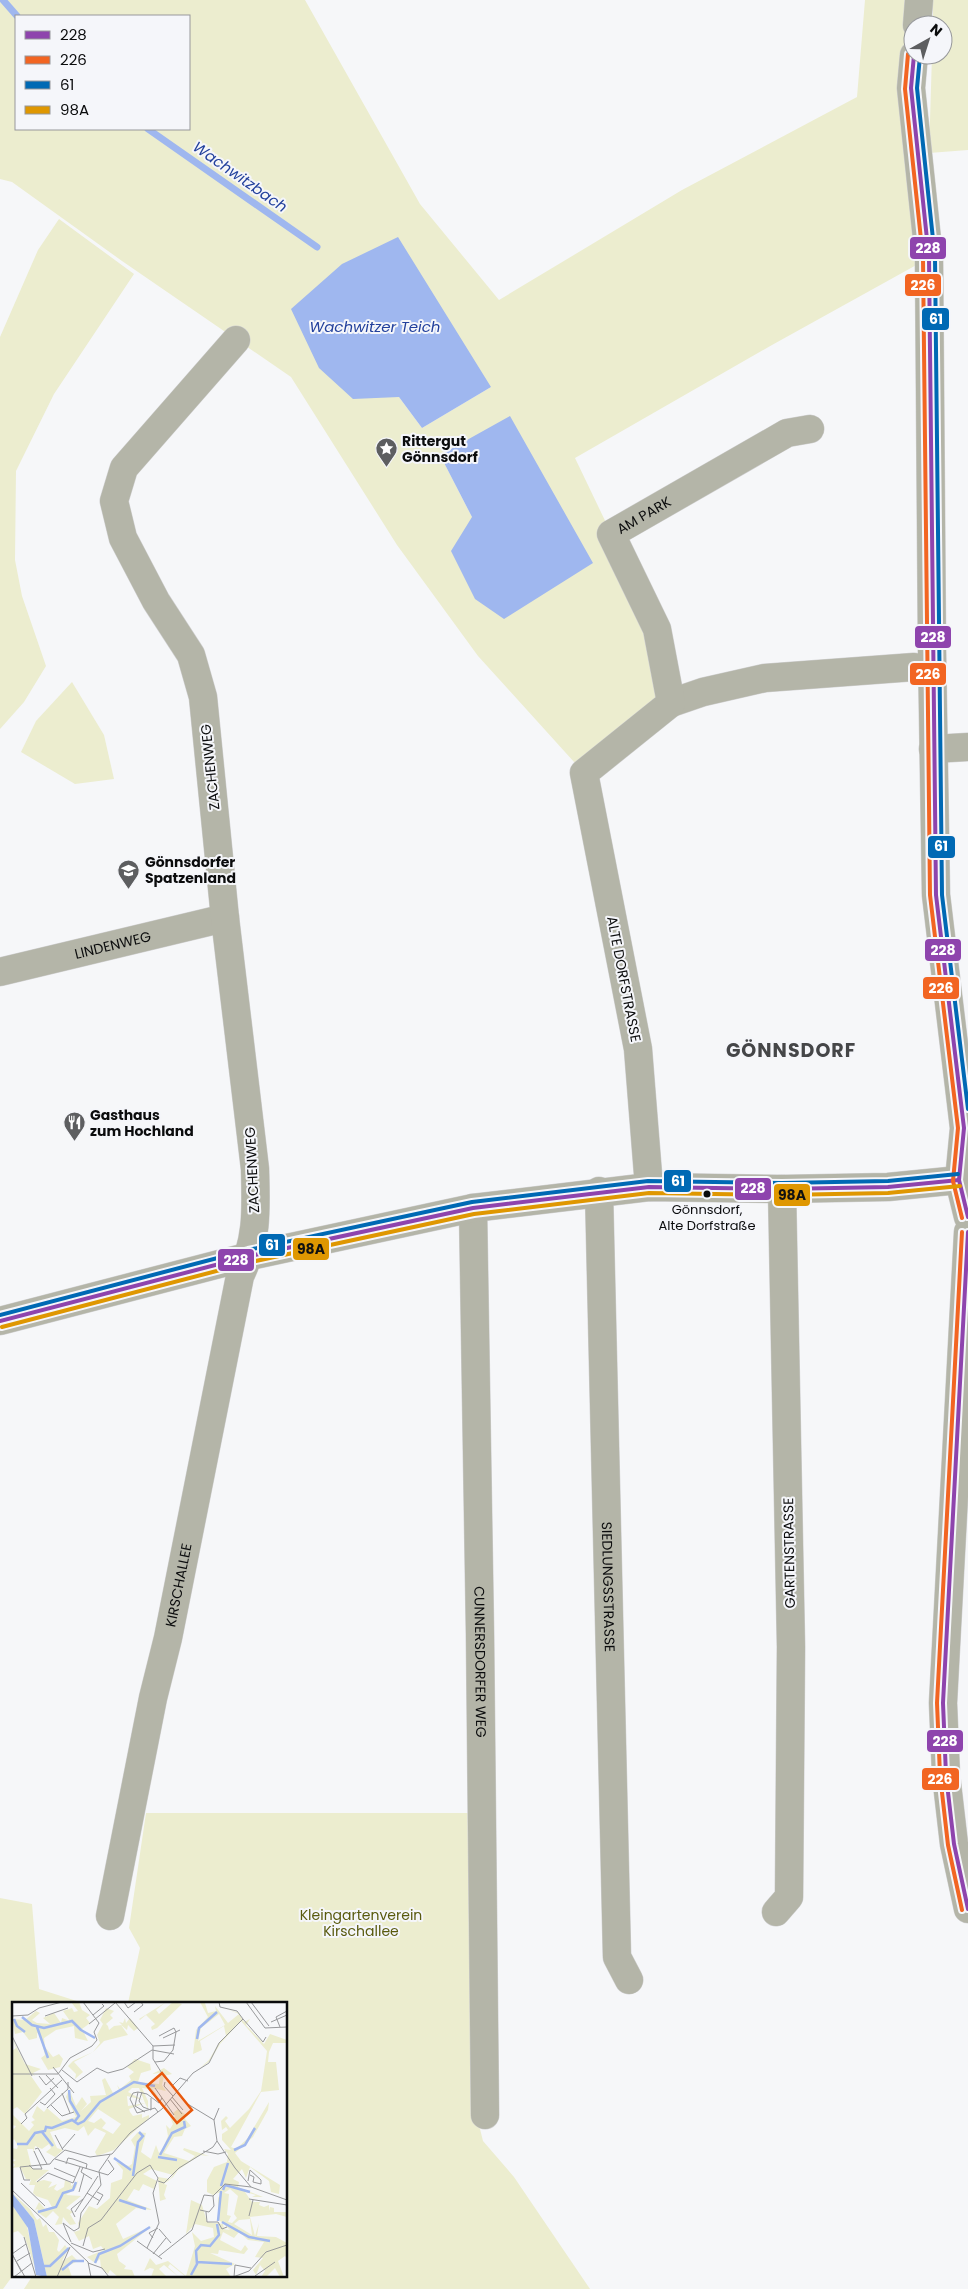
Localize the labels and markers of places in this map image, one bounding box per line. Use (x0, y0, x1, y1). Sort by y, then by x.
place label: Rittergut Gönnsdorf (402, 431, 478, 467)
place icon: Rittergut Gönnsdorf (374, 437, 398, 468)
place label: Gönnsdorfer Spatzenland (145, 852, 236, 888)
school or university icon: Gönnsdorfer Spatzenland (117, 858, 141, 889)
place label: Gasthaus zum Hochland (90, 1105, 194, 1141)
restaurant icon: Gasthaus zum Hochland (62, 1111, 86, 1142)
marker: Gönnsdorf, Alte Dorfstraße (702, 1189, 712, 1199)
place label: Gönnsdorf, Alte Dorfstraße (659, 1200, 755, 1235)

